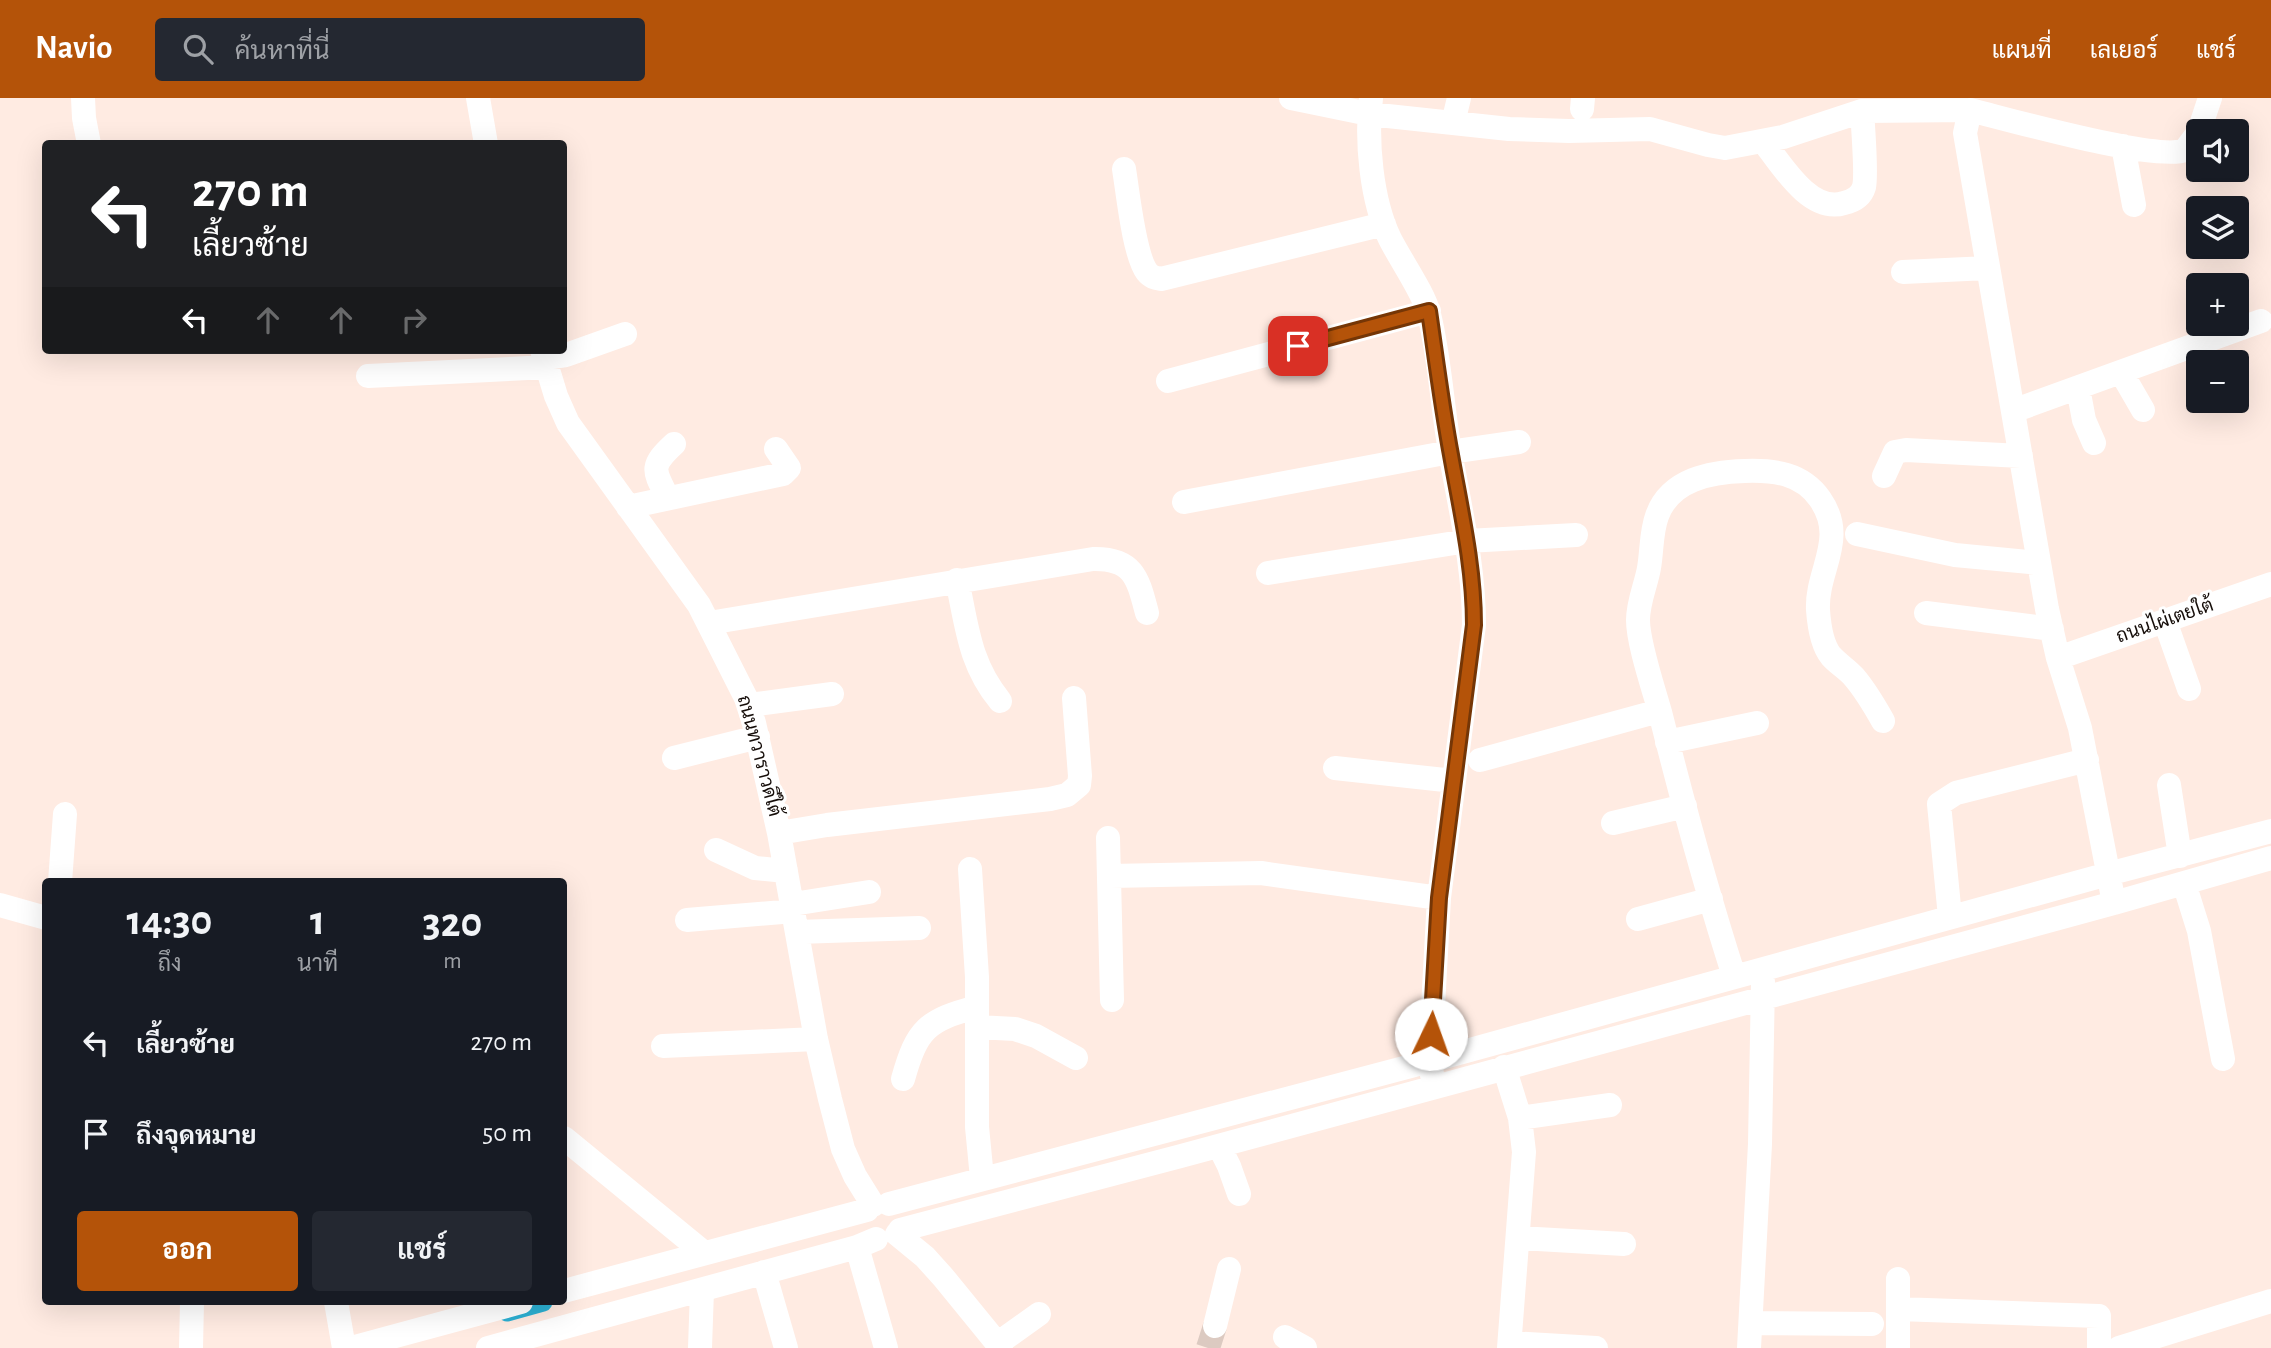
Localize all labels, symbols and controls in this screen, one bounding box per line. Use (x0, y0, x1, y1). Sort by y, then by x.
search box (155, 18, 645, 81)
icon: search (179, 30, 217, 68)
text: Navio (35, 32, 113, 65)
text: ค้นหาที่นี่ (235, 38, 330, 64)
text: แผนที่ (1992, 39, 2052, 63)
text: เลเยอร์ (2090, 39, 2158, 63)
text: แชร์ (2196, 39, 2236, 63)
map controls (2186, 119, 2249, 413)
button: sound (2186, 119, 2249, 182)
text: 270 m (192, 167, 309, 216)
icon: left (77, 168, 168, 259)
button: layers (2186, 196, 2249, 259)
text: เลี้ยวซ้าย (192, 230, 309, 262)
button: + (2186, 273, 2249, 336)
icon: left (176, 301, 214, 339)
icon: ahead (249, 301, 287, 339)
icon: ahead (322, 301, 360, 339)
icon: right (395, 301, 433, 339)
pin (1268, 316, 1328, 376)
icon: arrive (1279, 327, 1317, 365)
button: − (2186, 350, 2249, 413)
street label: ถนนไผ่เตยใต้ (2113, 591, 2217, 647)
street label: ถนนทวาราวดีใต้ (734, 692, 788, 819)
text: 14:30 (127, 900, 212, 942)
text: 1 (310, 900, 325, 942)
text: 320 (423, 902, 482, 944)
text: m (443, 950, 462, 973)
text: ถึง (158, 953, 181, 976)
text: นาที (297, 953, 338, 976)
position arrow (1394, 997, 1468, 1071)
icon: left (77, 1024, 115, 1062)
text: 270 m (471, 1029, 532, 1055)
text: เลี้ยวซ้าย (136, 1032, 235, 1058)
icon: arrive (77, 1115, 115, 1153)
text: 50 m (482, 1120, 532, 1146)
text: ถึงจุดหมาย (136, 1123, 257, 1149)
button: ออก (77, 1211, 298, 1291)
button: แชร์ (312, 1211, 532, 1291)

